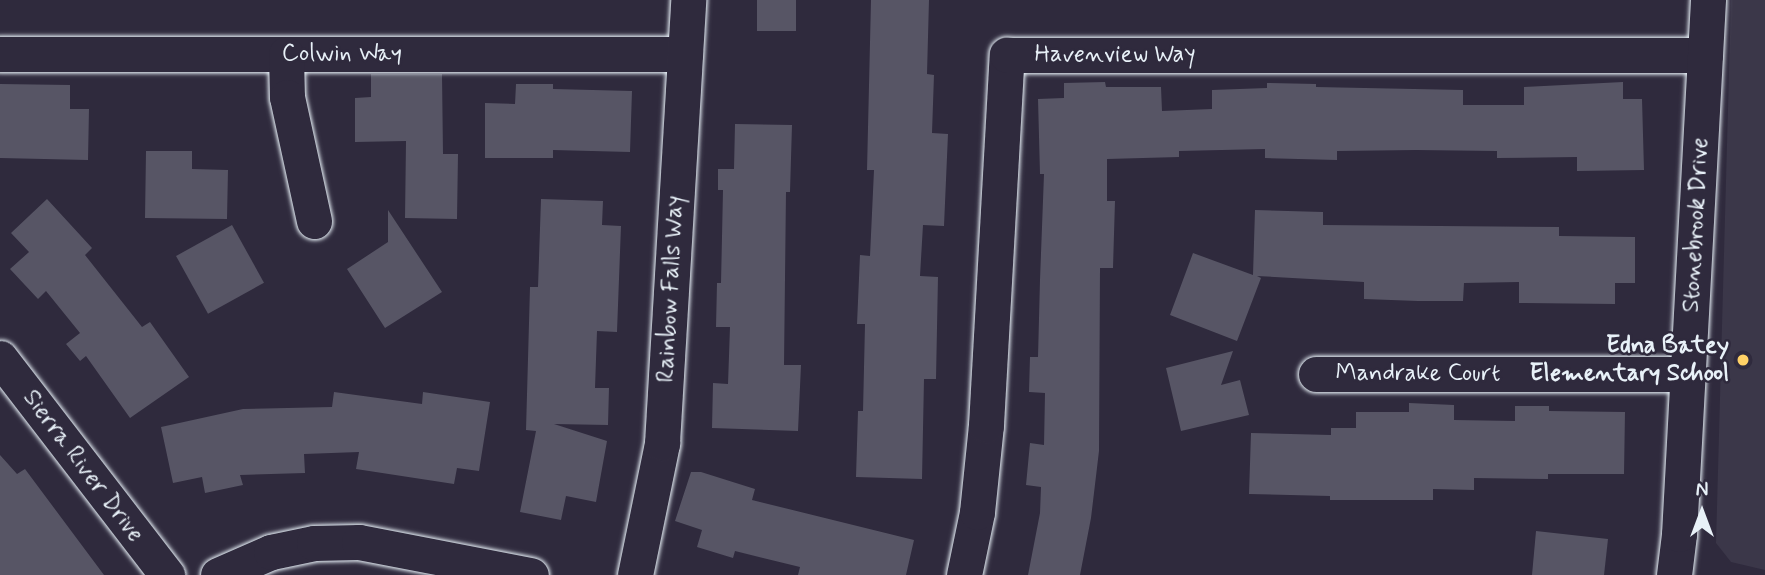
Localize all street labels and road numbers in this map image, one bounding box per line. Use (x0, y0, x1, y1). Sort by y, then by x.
street label: Colwin Way (281, 40, 403, 68)
street label: Havenview Way (1032, 41, 1198, 69)
street label: Stonebrook Drive (1677, 137, 1715, 313)
street label: Rainbow Falls Way (652, 194, 690, 384)
street label: Mandrake Court (1333, 360, 1503, 388)
street label: Sierra River Drive (16, 384, 150, 548)

